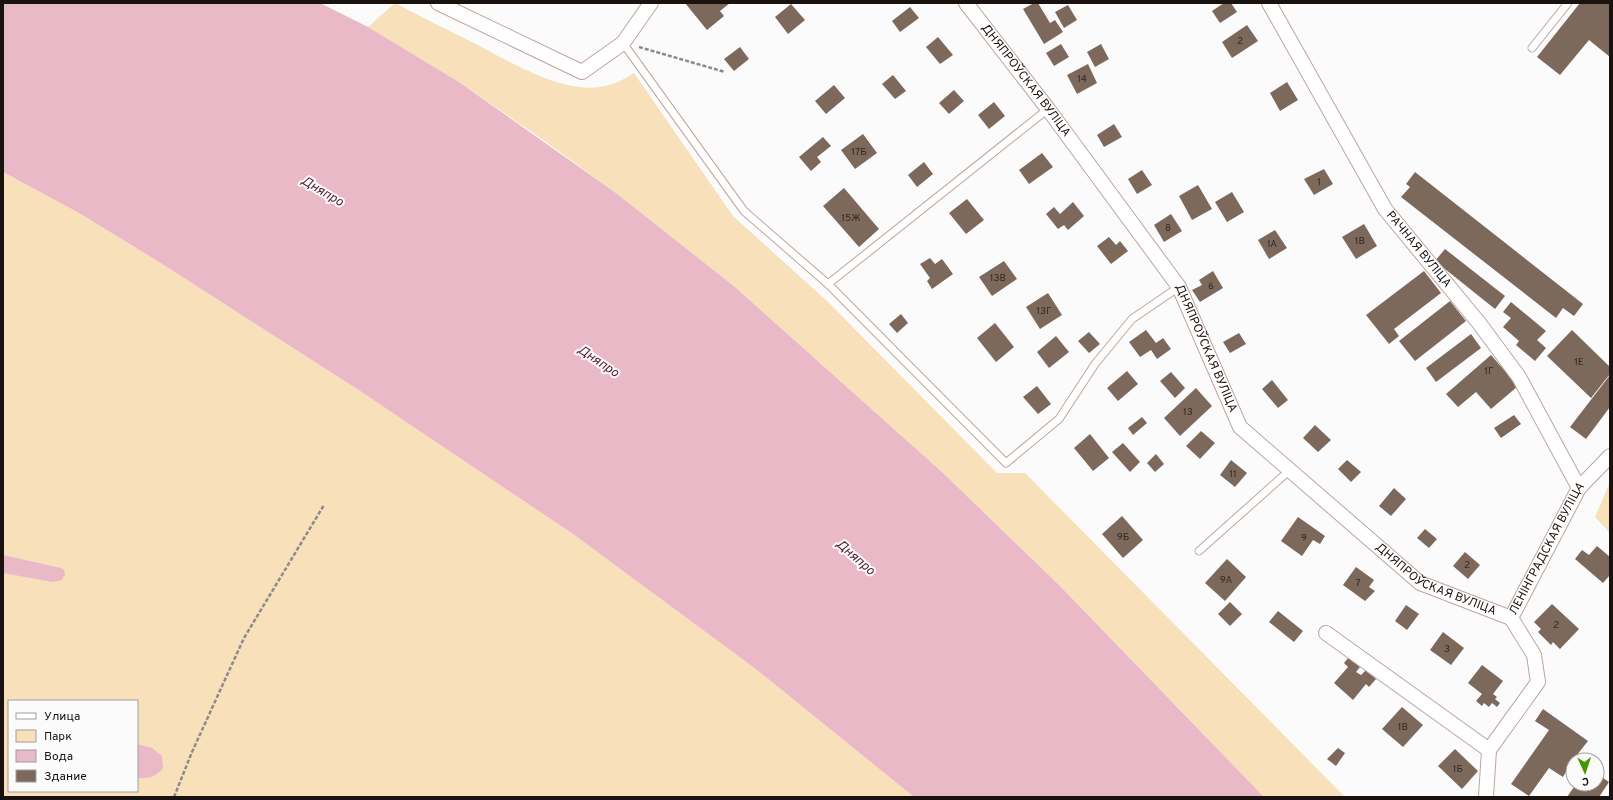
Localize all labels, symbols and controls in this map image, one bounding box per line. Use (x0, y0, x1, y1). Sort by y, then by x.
street label: ДНЯПРОЎСКАЯ ВУЛІЦА (977, 21, 1074, 140)
house number: 2 (1237, 35, 1243, 48)
house number: 14 (1077, 73, 1087, 86)
house number: 17Б (851, 146, 867, 159)
water label: Дняпро (298, 173, 346, 211)
house number: 1 (1317, 176, 1321, 189)
street label: РАЧНАЯ ВУЛІЦА (1382, 208, 1455, 291)
house number: 15Ж (841, 212, 861, 225)
house number: 8 (1165, 222, 1171, 235)
house number: 1В (1355, 235, 1365, 248)
house number: 1А (1267, 238, 1277, 251)
house number: 13В (990, 272, 1006, 285)
house number: 6 (1208, 280, 1214, 293)
street label: ДНЯПРОЎСКАЯ ВУЛІЦА (1171, 282, 1241, 415)
house number: 13Г (1036, 305, 1052, 318)
water label: Дняпро (574, 342, 622, 382)
house number: 1Е (1574, 356, 1584, 369)
house number: 1Г (1484, 365, 1494, 378)
house number: 13 (1183, 406, 1193, 419)
house number: 11 (1229, 468, 1237, 481)
street label: ЛЕНІНГРАДСКАЯ ВУЛІЦА (1506, 479, 1588, 618)
house number: 9Б (1117, 531, 1129, 544)
house number: 9 (1301, 532, 1307, 545)
water label: Дняпро (832, 537, 878, 579)
street label: ДНЯПРОЎСКАЯ ВУЛІЦА (1372, 540, 1499, 620)
house number: 2 (1464, 559, 1470, 572)
house number: 9А (1220, 574, 1232, 587)
house number: 7 (1355, 577, 1361, 590)
house number: 2 (1553, 619, 1559, 632)
house number: 3 (1444, 643, 1450, 656)
legend (8, 700, 138, 792)
text: Улица (44, 709, 80, 725)
house number: 1В (1398, 721, 1408, 734)
text: Парк (44, 729, 72, 745)
text: Вода (44, 749, 73, 765)
north arrow (1565, 752, 1605, 792)
house number: 1Б (1453, 763, 1463, 776)
text: Здание (44, 769, 87, 785)
text: С (1582, 774, 1589, 788)

